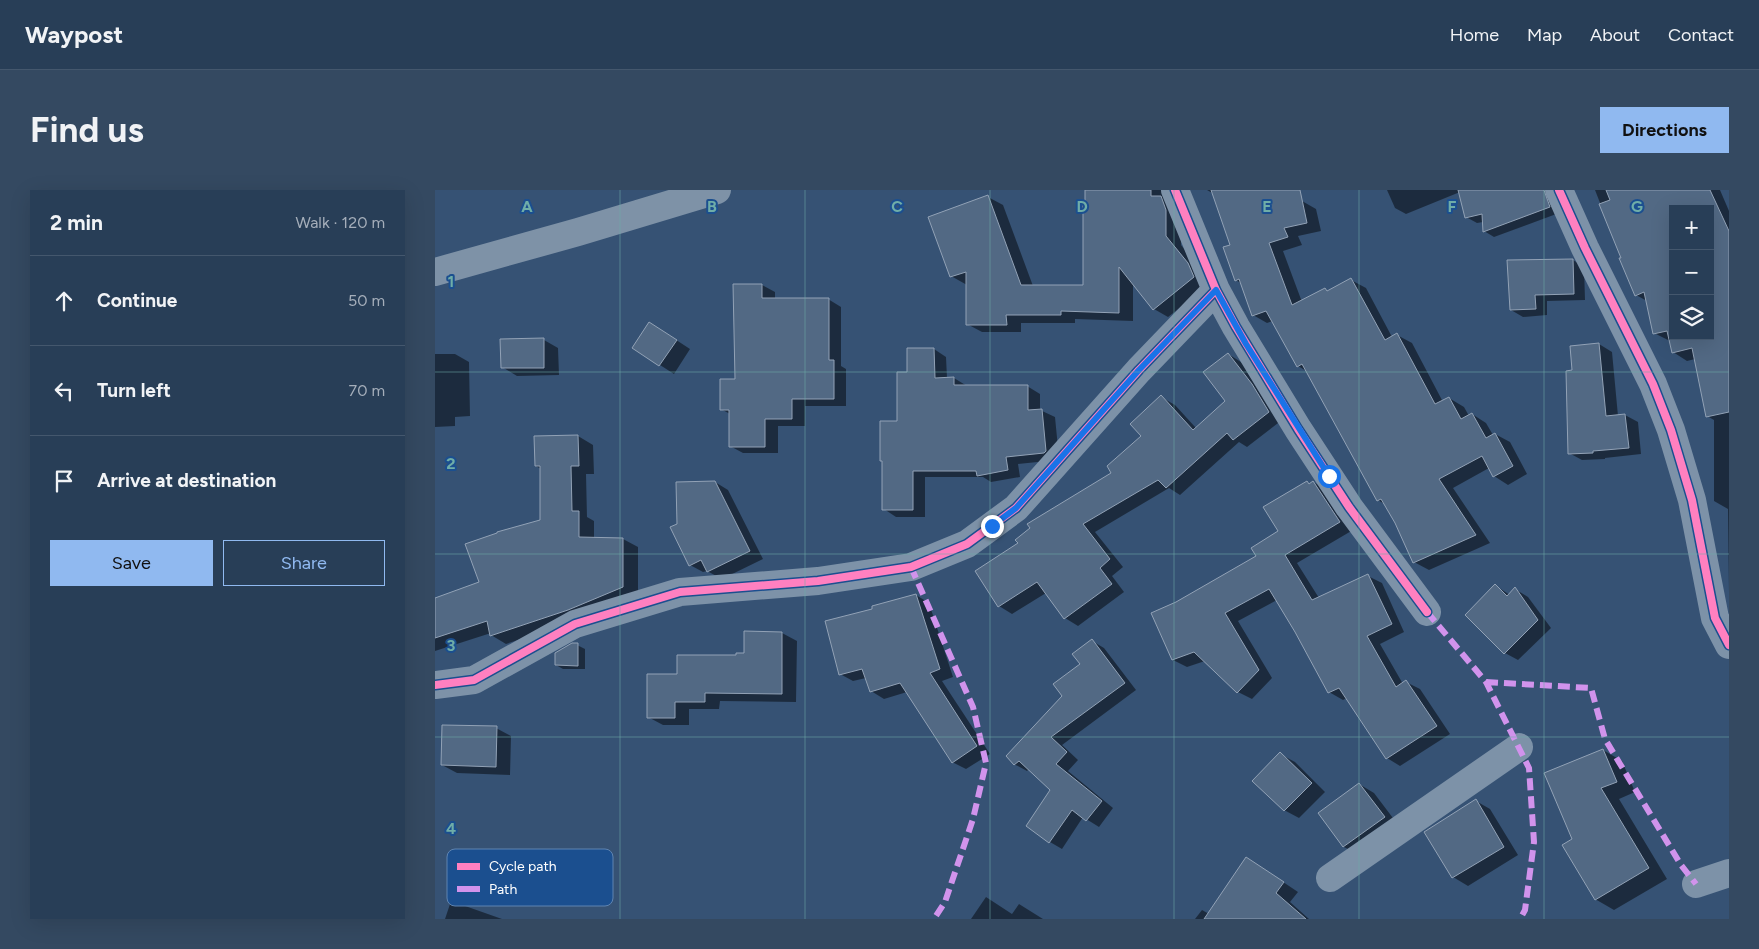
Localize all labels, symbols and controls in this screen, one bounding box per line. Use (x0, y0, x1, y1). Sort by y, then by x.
text: Waypost (25, 20, 123, 49)
text: Home (1450, 24, 1499, 46)
text: Map (1527, 24, 1562, 46)
text: About (1590, 24, 1640, 46)
text: Contact (1668, 24, 1734, 46)
button: Directions (1600, 107, 1729, 153)
text: Find us (30, 109, 144, 151)
text: A (521, 197, 533, 216)
text: B (707, 197, 717, 216)
text: C (891, 197, 903, 216)
text: D (1076, 197, 1088, 216)
text: E (1262, 197, 1272, 216)
text: F (1448, 197, 1457, 216)
text: G (1631, 197, 1643, 216)
map controls (1669, 205, 1714, 340)
button: + (1669, 205, 1714, 250)
text: 2 min (50, 210, 103, 235)
text: Walk · 120 m (296, 213, 385, 232)
button: − (1669, 250, 1714, 295)
text: 1 (448, 272, 454, 291)
icon: ahead (50, 287, 78, 315)
text: Continue (97, 289, 177, 312)
text: 50 m (348, 291, 385, 310)
button: layers (1669, 295, 1714, 340)
icon: left (50, 377, 78, 405)
text: Turn left (97, 379, 171, 402)
text: 70 m (349, 381, 385, 400)
text: 2 (446, 454, 456, 473)
route start (1318, 465, 1341, 488)
icon: arrive (50, 467, 78, 495)
text: Arrive at destination (97, 469, 276, 492)
route end (981, 515, 1004, 538)
button: Save (50, 540, 213, 586)
button: Share (223, 540, 385, 586)
text: 3 (447, 636, 456, 655)
text: 4 (446, 819, 456, 838)
legend (447, 849, 613, 906)
text: Cycle path (489, 858, 557, 875)
text: Path (489, 881, 517, 898)

